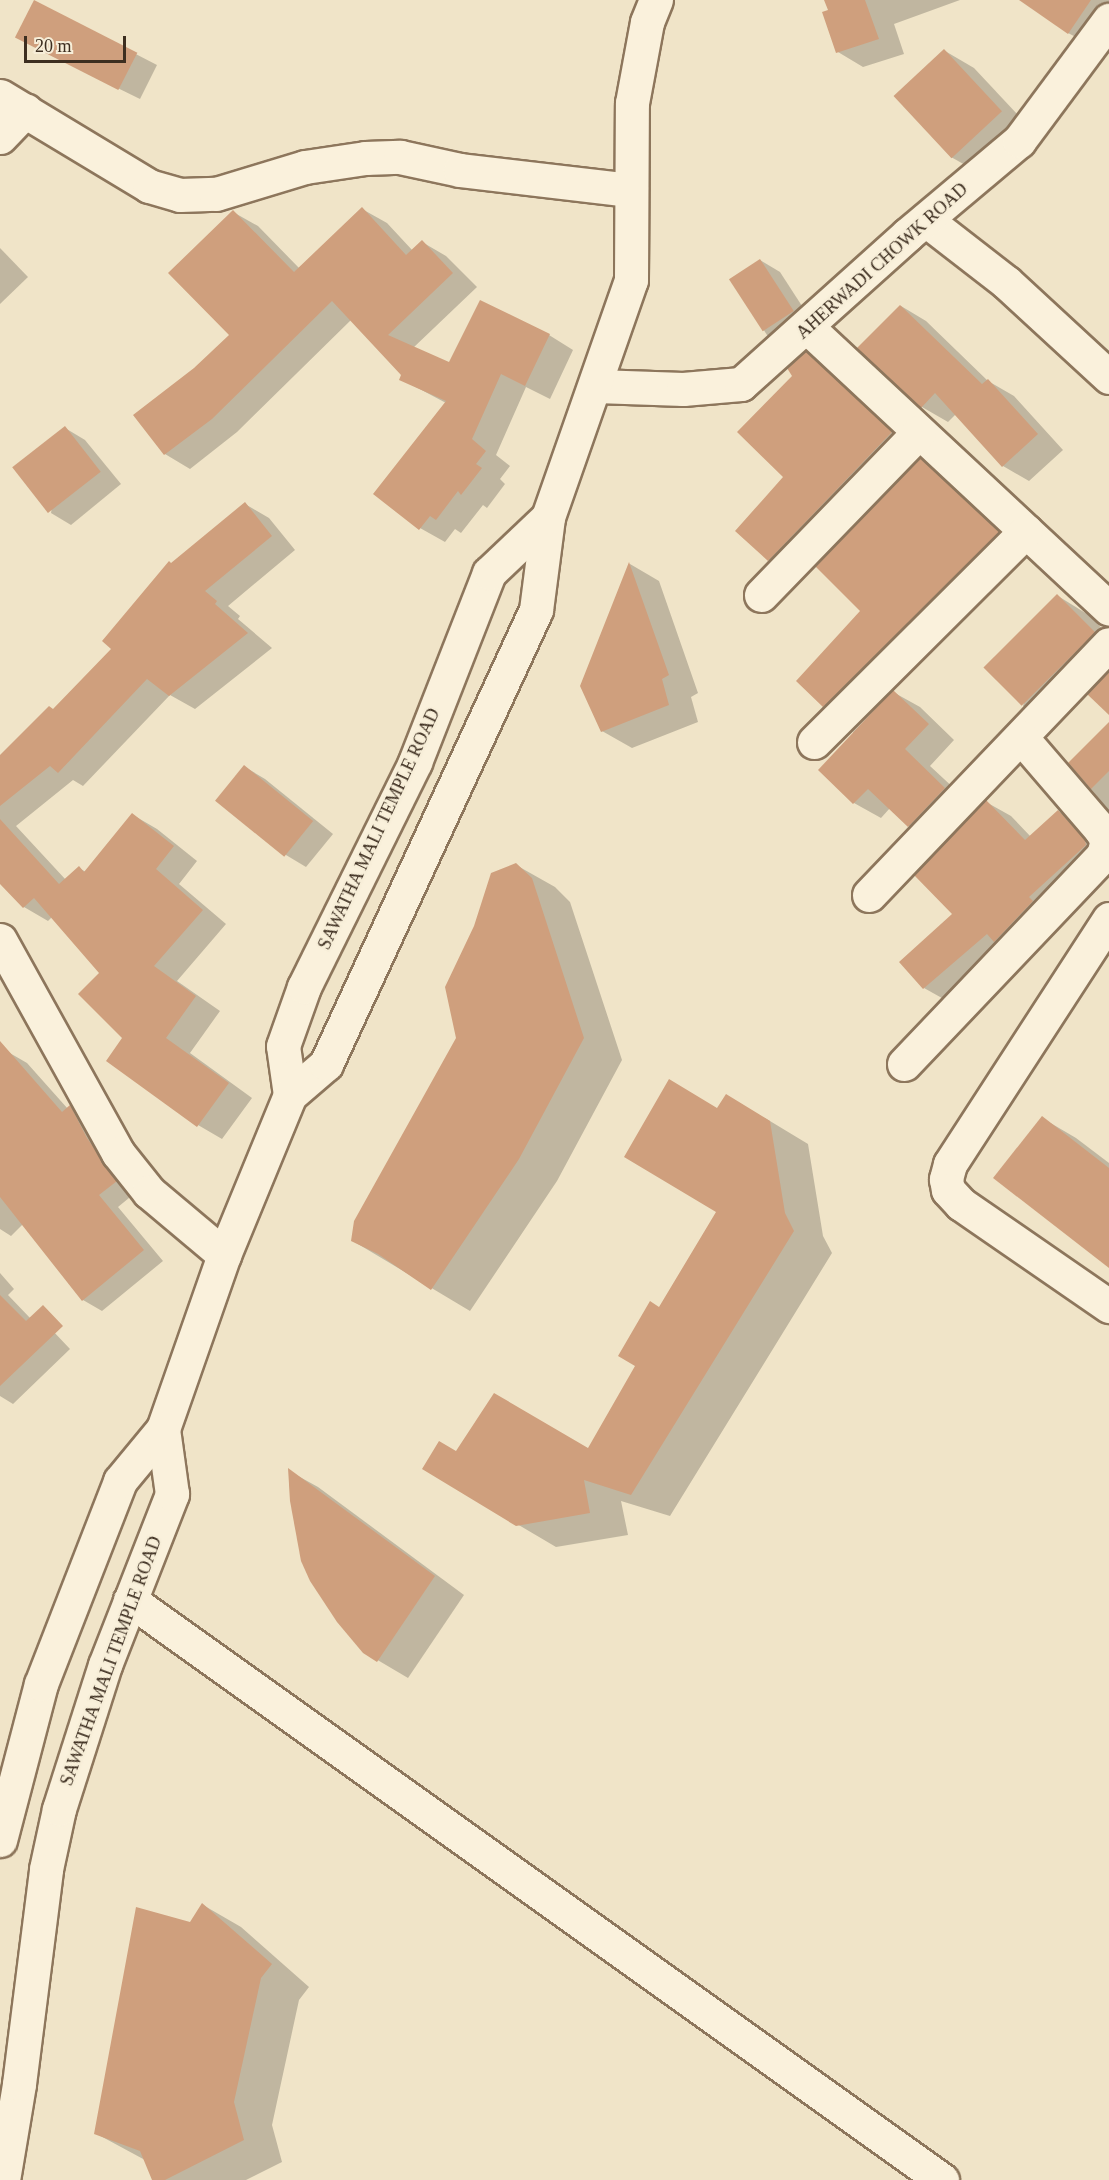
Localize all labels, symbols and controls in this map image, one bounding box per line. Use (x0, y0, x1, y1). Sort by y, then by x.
scale bar (27, 24, 129, 62)
text: 20 m (35, 36, 72, 56)
street label: AHERWADI CHOWK ROAD (792, 178, 972, 344)
street label: SAWATHA MALI TEMPLE ROAD (313, 704, 445, 954)
street label: SAWATHA MALI TEMPLE ROAD (56, 1533, 166, 1789)

